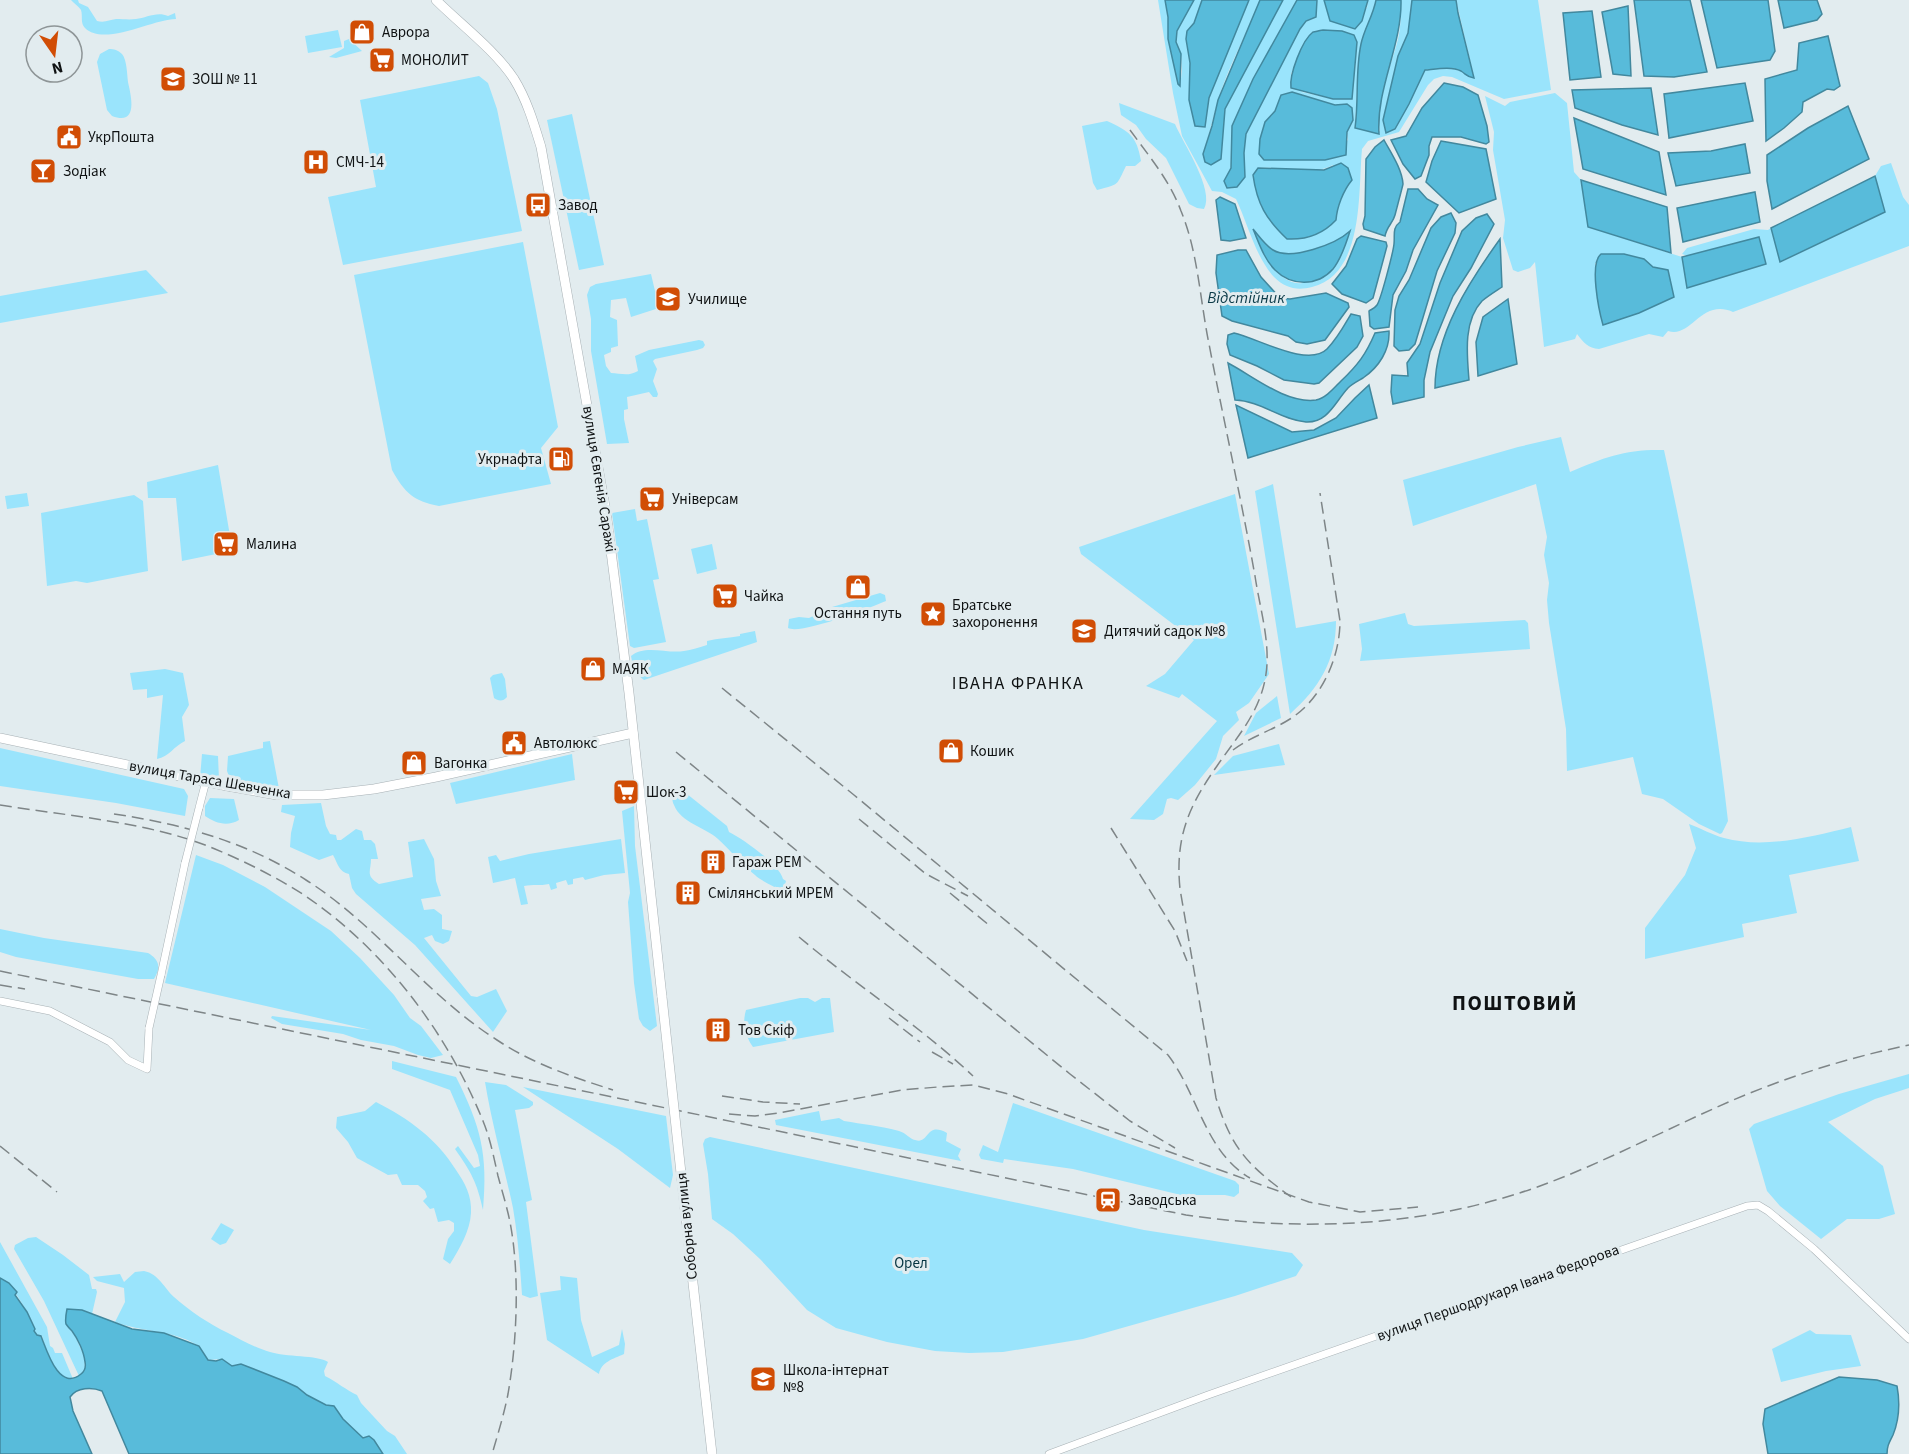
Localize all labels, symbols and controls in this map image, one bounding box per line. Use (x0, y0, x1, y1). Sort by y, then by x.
shop icon: Аврора (347, 17, 377, 47)
place label: Аврора (382, 22, 430, 43)
north arrow (24, 24, 84, 84)
supermarket icon: МОНОЛИТ (367, 45, 397, 75)
place label: МОНОЛИТ (401, 50, 469, 71)
text: N (50, 56, 65, 80)
school or university icon: ЗОШ № 11 (158, 64, 188, 94)
place label: ЗОШ № 11 (192, 69, 258, 90)
public building icon: УкрПошта (54, 122, 84, 152)
place label: УкрПошта (88, 127, 154, 148)
hospital icon: СМЧ-14 (301, 147, 331, 177)
place label: СМЧ-14 (336, 152, 385, 173)
bar icon: Зодіак (28, 156, 58, 186)
place label: Зодіак (63, 161, 107, 182)
bus stop icon: Завод (523, 190, 553, 220)
place label: Завод (558, 195, 598, 216)
school or university icon: Училище (653, 284, 683, 314)
water label: Відстійник (1207, 287, 1285, 309)
place label: Училище (688, 289, 747, 310)
street label: вулиця Євгенія Саражі (577, 404, 621, 554)
fuel station icon: Укрнафта (546, 444, 576, 474)
place label: Укрнафта (478, 449, 542, 470)
supermarket icon: Універсам (637, 484, 667, 514)
place label: Універсам (672, 489, 739, 510)
supermarket icon: Малина (211, 529, 241, 559)
place label: Малина (246, 534, 297, 555)
shop icon: Остання путь (843, 572, 873, 602)
supermarket icon: Чайка (710, 581, 740, 611)
place label: Чайка (744, 586, 784, 607)
place label: Братське захоронення (952, 595, 1038, 633)
place icon: Братське захоронення (918, 599, 948, 629)
place label: Остання путь (814, 603, 902, 624)
school or university icon: Дитячий садок №8 (1069, 616, 1099, 646)
place label: Дитячий садок №8 (1104, 621, 1226, 642)
shop icon: МАЯК (578, 654, 608, 684)
place label: МАЯК (612, 659, 649, 680)
district label: ІВАНА ФРАНКА (952, 671, 1084, 696)
public building icon: Автолюкс (499, 728, 529, 758)
place label: Автолюкс (534, 733, 597, 754)
shop icon: Кошик (936, 736, 966, 766)
place label: Кошик (970, 741, 1014, 762)
shop icon: Вагонка (399, 748, 429, 778)
place label: Вагонка (434, 753, 487, 774)
street label: вулиця Тараса Шевченка (127, 755, 293, 805)
supermarket icon: Шок-3 (611, 777, 641, 807)
place label: Шок-3 (646, 782, 686, 803)
building icon: Гараж РЕМ (698, 847, 728, 877)
place label: Гараж РЕМ (732, 852, 802, 873)
building icon: Смілянський МРЕМ (673, 878, 703, 908)
place label: Смілянський МРЕМ (708, 883, 834, 904)
district label: ПОШТОВИЙ (1452, 988, 1578, 1018)
building icon: Тов Скіф (703, 1015, 733, 1045)
place label: Тов Скіф (738, 1020, 795, 1041)
street label: Соборна вулиця (671, 1172, 703, 1280)
station icon: Заводська (1093, 1185, 1123, 1215)
place label: Заводська (1128, 1190, 1197, 1211)
street label: вулиця Першодрукаря Івана Федорова (1374, 1239, 1622, 1347)
park label: Орел (894, 1253, 928, 1274)
place label: Школа-інтернат №8 (783, 1360, 889, 1398)
school or university icon: Школа-інтернат №8 (748, 1364, 778, 1394)

